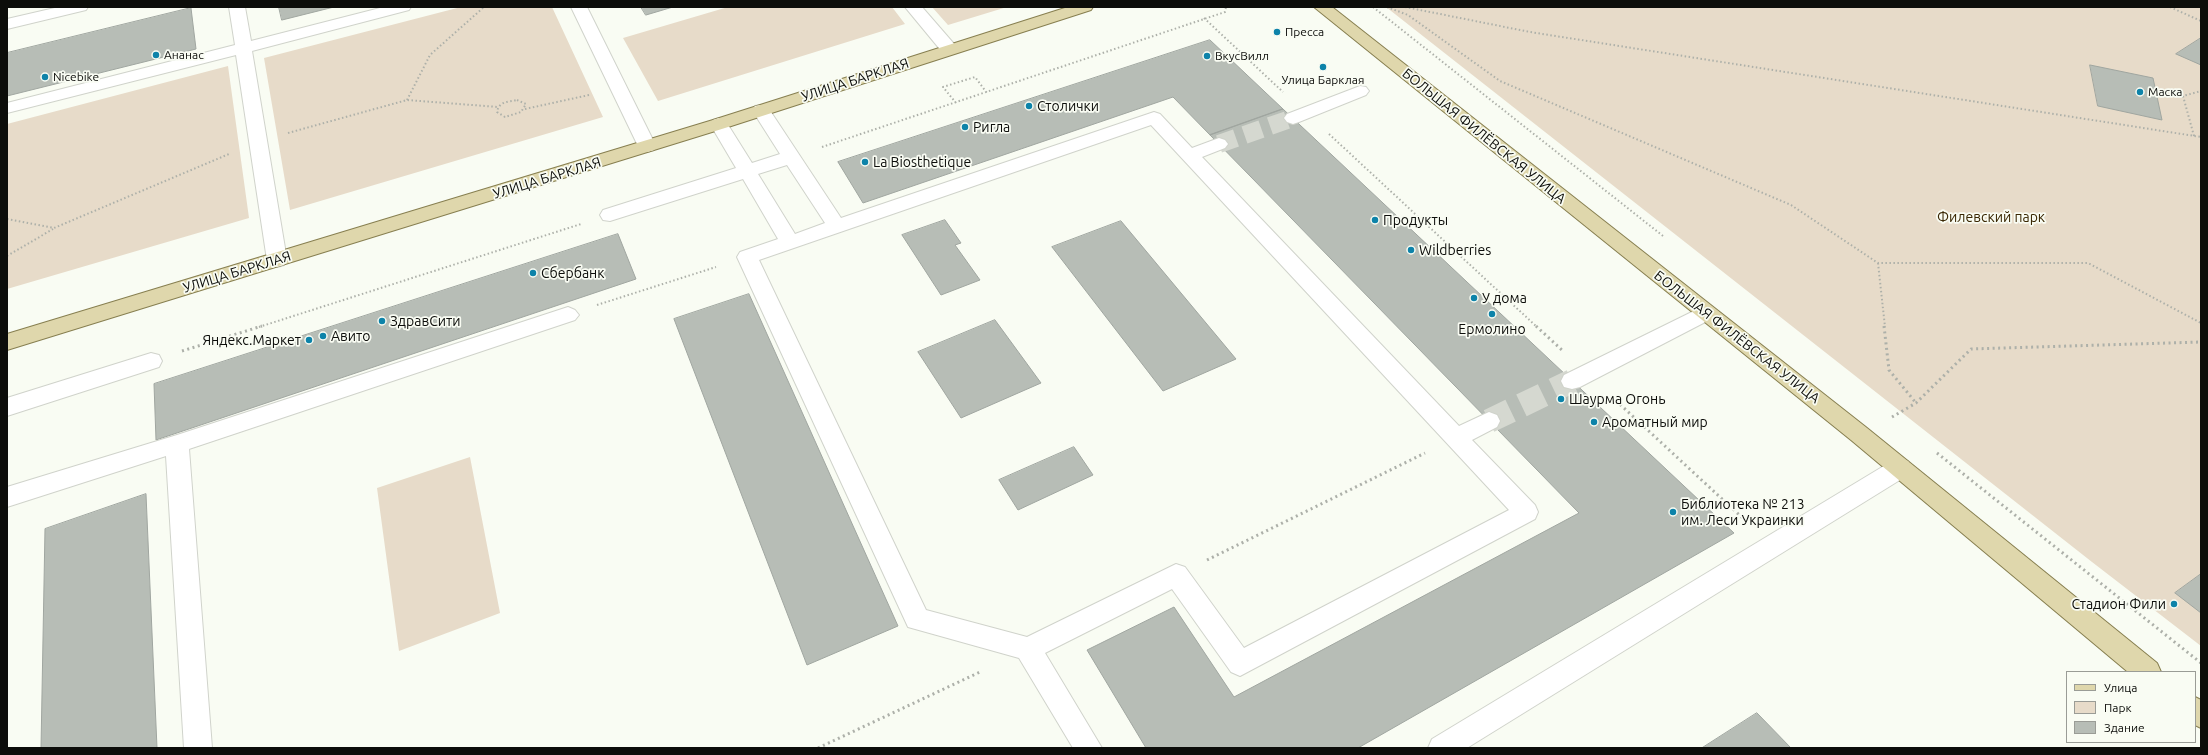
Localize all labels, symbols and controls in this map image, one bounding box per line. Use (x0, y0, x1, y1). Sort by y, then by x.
place label: Пресса (1285, 25, 1324, 39)
marker: Пресса (1272, 27, 1282, 37)
place label: Ананас (164, 48, 204, 62)
place label: ВкусВилл (1215, 49, 1269, 63)
marker: Ананас (151, 50, 161, 60)
marker: ВкусВилл (1202, 51, 1212, 61)
street label: УЛИЦА БАРКЛАЯ (799, 55, 911, 105)
marker: Улица Барклая (1318, 62, 1328, 72)
street label: БОЛЬШАЯ ФИЛЁВСКАЯ УЛИЦА (1399, 65, 1569, 207)
place label: Nicebike (53, 70, 99, 84)
marker: Nicebike (40, 72, 50, 82)
place label: Улица Барклая (1282, 73, 1364, 87)
place label: Маска (2148, 85, 2183, 99)
marker: Маска (2135, 87, 2145, 97)
place label: Столички (1037, 98, 1099, 114)
marker: Столички (1024, 101, 1034, 111)
place label: Ригла (973, 119, 1010, 135)
marker: Ригла (960, 122, 970, 132)
street label: УЛИЦА БАРКЛАЯ (491, 154, 603, 202)
place label: La Biosthetique (873, 154, 971, 170)
marker: La Biosthetique (860, 157, 870, 167)
park label: Филевский парк (1937, 209, 2045, 225)
place label: Продукты (1383, 212, 1448, 228)
marker: Продукты (1370, 215, 1380, 225)
place label: Wildberries (1419, 242, 1491, 258)
marker: Wildberries (1406, 245, 1416, 255)
street label: УЛИЦА БАРКЛАЯ (181, 248, 293, 296)
place label: Сбербанк (541, 265, 604, 281)
street label: БОЛЬШАЯ ФИЛЁВСКАЯ УЛИЦА (1651, 267, 1823, 407)
marker: Сбербанк (528, 268, 538, 278)
place label: У дома (1482, 290, 1527, 306)
marker: У дома (1469, 293, 1479, 303)
marker: Ермолино (1487, 309, 1497, 319)
place label: ЗдравСити (390, 313, 461, 329)
marker: ЗдравСити (377, 316, 387, 326)
place label: Ермолино (1458, 321, 1526, 337)
place label: Авито (331, 328, 371, 344)
marker: Авито (318, 331, 328, 341)
place label: Яндекс.Маркет (202, 332, 301, 348)
marker: Яндекс.Маркет (304, 335, 314, 345)
place label: Шаурма Огонь (1569, 391, 1665, 407)
marker: Шаурма Огонь (1556, 394, 1566, 404)
place label: Ароматный мир (1602, 414, 1708, 430)
marker: Ароматный мир (1589, 417, 1599, 427)
place label: Библиотека № 213 им. Леси Украинки (1681, 496, 1805, 528)
marker: Библиотека № 213 им. Леси Украинки (1668, 507, 1678, 517)
place label: Стадион Фили (2071, 596, 2166, 612)
marker: Стадион Фили (2169, 599, 2179, 609)
legend (2066, 671, 2196, 743)
text: Улица (2104, 681, 2137, 694)
text: Парк (2104, 701, 2132, 714)
text: Здание (2104, 721, 2145, 734)

